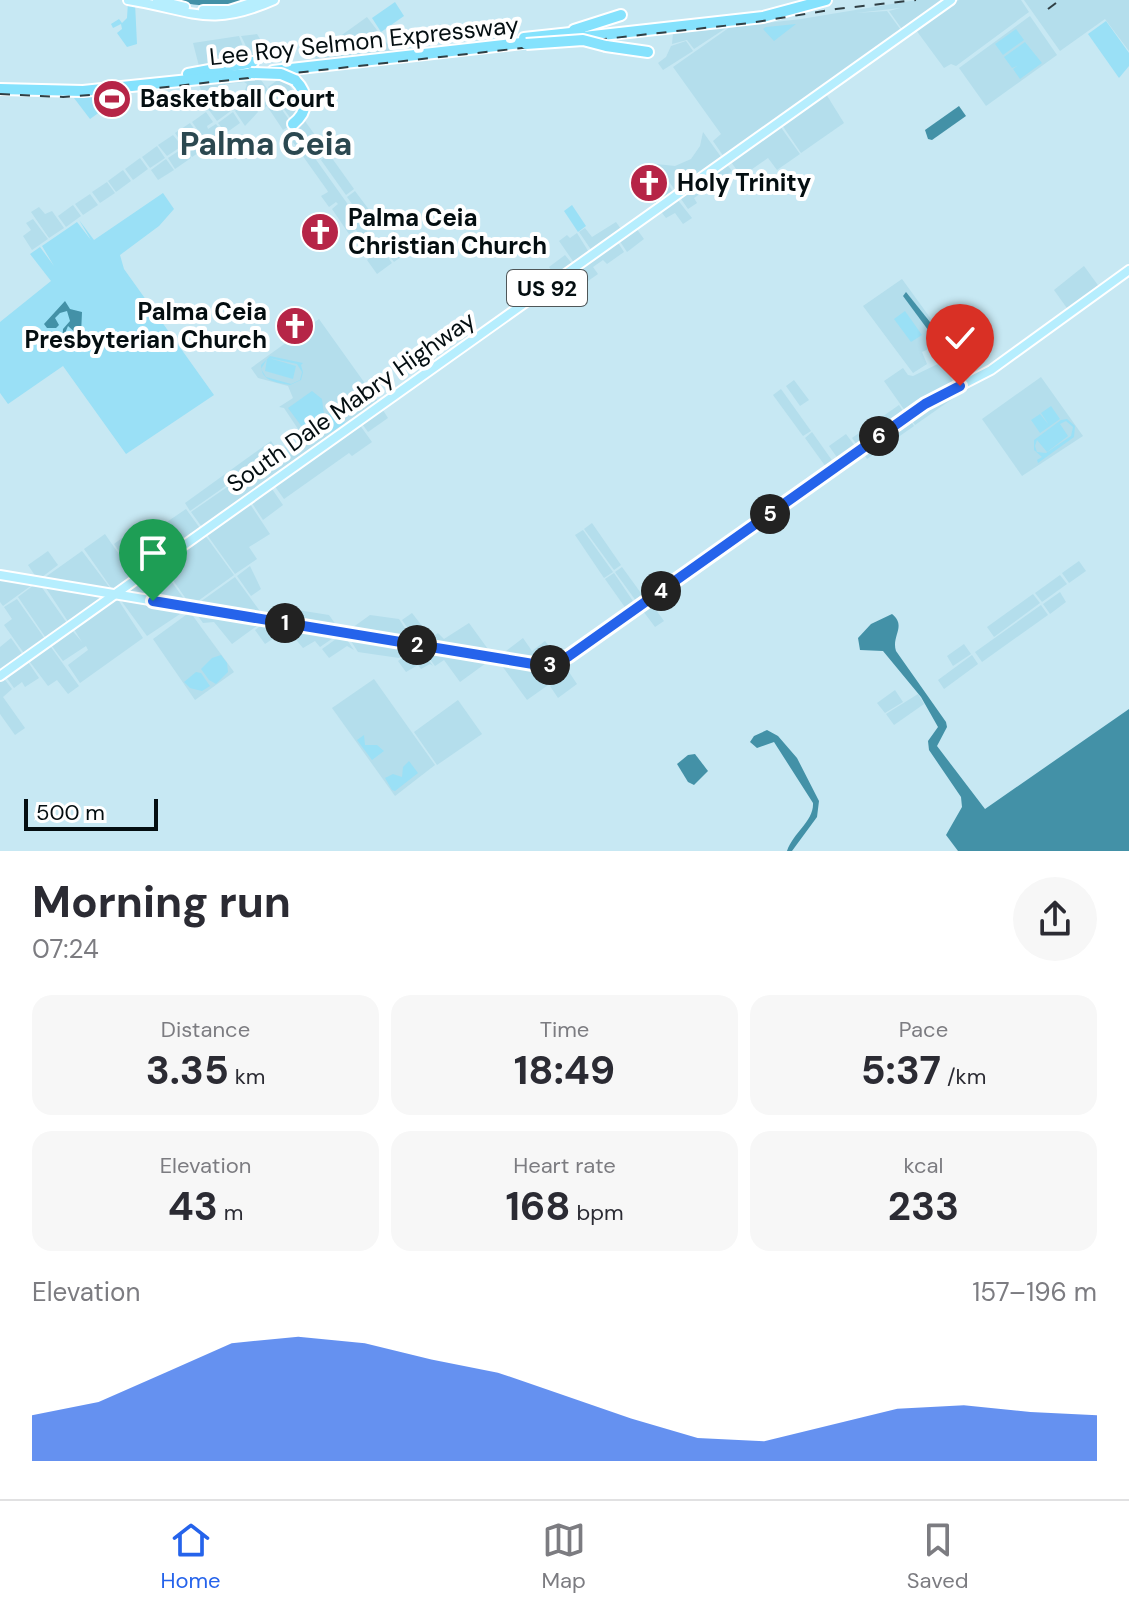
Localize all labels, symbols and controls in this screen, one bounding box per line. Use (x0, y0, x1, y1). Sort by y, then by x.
street label: Lee Roy Selmon Expressway (208, 9, 520, 72)
sports icon: Basketball Court (91, 78, 133, 120)
place label: Basketball Court (140, 83, 335, 114)
district label: Palma Ceia (180, 123, 352, 165)
church icon: Holy Trinity (628, 162, 670, 204)
place label: Holy Trinity (677, 167, 812, 198)
place label: Palma Ceia Christian Church (348, 202, 547, 261)
church icon: Palma Ceia Christian Church (299, 211, 341, 253)
road number: US 92 (507, 270, 587, 306)
place label: Palma Ceia Presbyterian Church (25, 296, 267, 355)
street label: South Dale Mabry Highway (220, 304, 481, 499)
pin (926, 304, 994, 386)
church icon: Palma Ceia Presbyterian Church (274, 305, 316, 347)
icon: check (938, 316, 982, 360)
pin: 6 (859, 416, 899, 456)
text: 6 (872, 421, 886, 450)
pin: 5 (750, 494, 790, 534)
text: 5 (763, 499, 777, 528)
pin (119, 519, 187, 601)
icon: arrive (131, 531, 175, 575)
pin: 4 (641, 571, 681, 611)
text: 4 (654, 576, 668, 605)
pin: 1 (265, 603, 305, 643)
text: 1 (281, 608, 289, 637)
pin: 2 (397, 625, 437, 665)
text: 2 (411, 630, 423, 659)
pin: 3 (530, 645, 570, 685)
text: 3 (543, 650, 557, 679)
scale bar (24, 795, 158, 831)
text: 500 m (36, 798, 105, 827)
text: Morning run (32, 873, 291, 931)
button: share (1013, 877, 1097, 961)
text: 07:24 (32, 932, 99, 966)
text: Distance (161, 1015, 250, 1044)
text: Time (540, 1015, 589, 1044)
text: Pace (899, 1015, 948, 1044)
text: 3.35 (146, 1044, 229, 1096)
text: 18:49 (514, 1044, 615, 1096)
text: 5:37 (861, 1044, 941, 1096)
text: km (229, 1062, 265, 1091)
text: /km (941, 1062, 986, 1091)
text: Elevation (160, 1151, 251, 1180)
text: Heart rate (513, 1151, 616, 1180)
text: kcal (904, 1151, 943, 1180)
text: 43 (168, 1180, 218, 1232)
text: 168 (505, 1180, 571, 1232)
text: 233 (888, 1180, 959, 1232)
text: m (218, 1198, 243, 1227)
text: bpm (571, 1198, 624, 1227)
text: Elevation (32, 1275, 140, 1309)
text: 157–196 m (972, 1275, 1097, 1309)
tab: Home (160, 1518, 221, 1595)
tab: Map (542, 1518, 586, 1595)
tab: Saved (907, 1518, 969, 1595)

